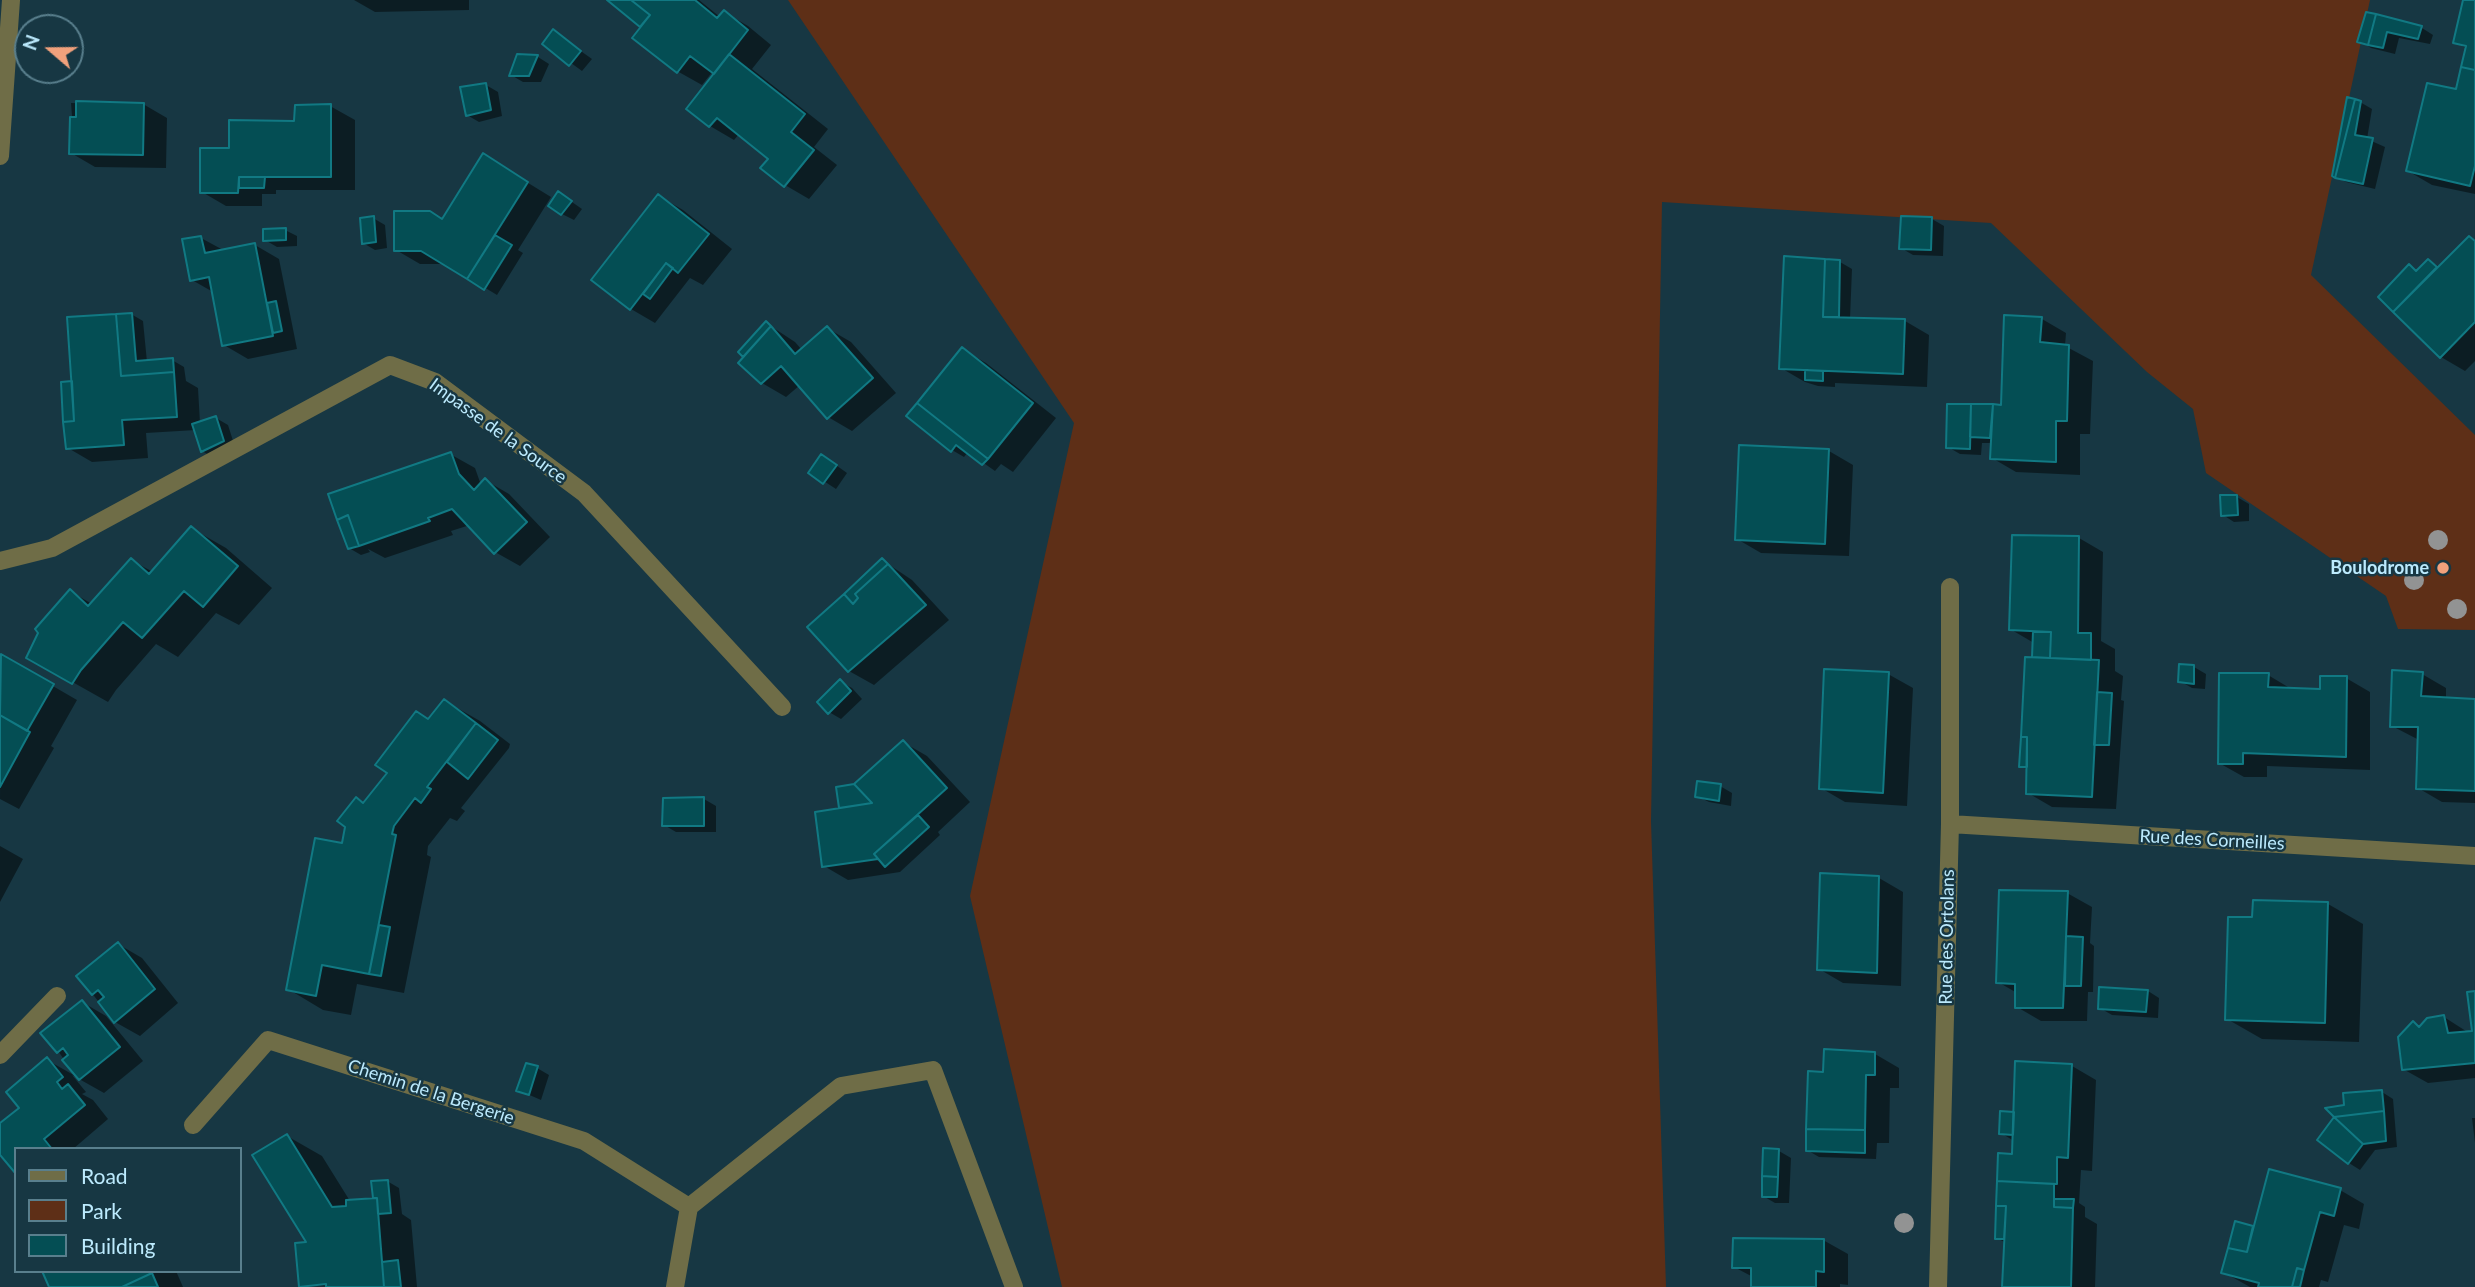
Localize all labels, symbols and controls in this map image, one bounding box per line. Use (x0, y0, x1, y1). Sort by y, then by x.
north arrow (14, 14, 84, 84)
text: N (17, 32, 44, 53)
street label: Impasse de la Source (425, 374, 571, 488)
place label: Boulodrome (2330, 557, 2429, 579)
marker: Boulodrome (2435, 560, 2451, 576)
street label: Rue des Corneilles (2139, 825, 2285, 855)
street label: Rue des Ortolans (1935, 869, 1959, 1005)
street label: Chemin de la Bergerie (345, 1055, 517, 1129)
legend (14, 1147, 242, 1273)
text: Road (81, 1163, 128, 1188)
text: Park (81, 1198, 122, 1223)
text: Building (81, 1233, 156, 1258)

